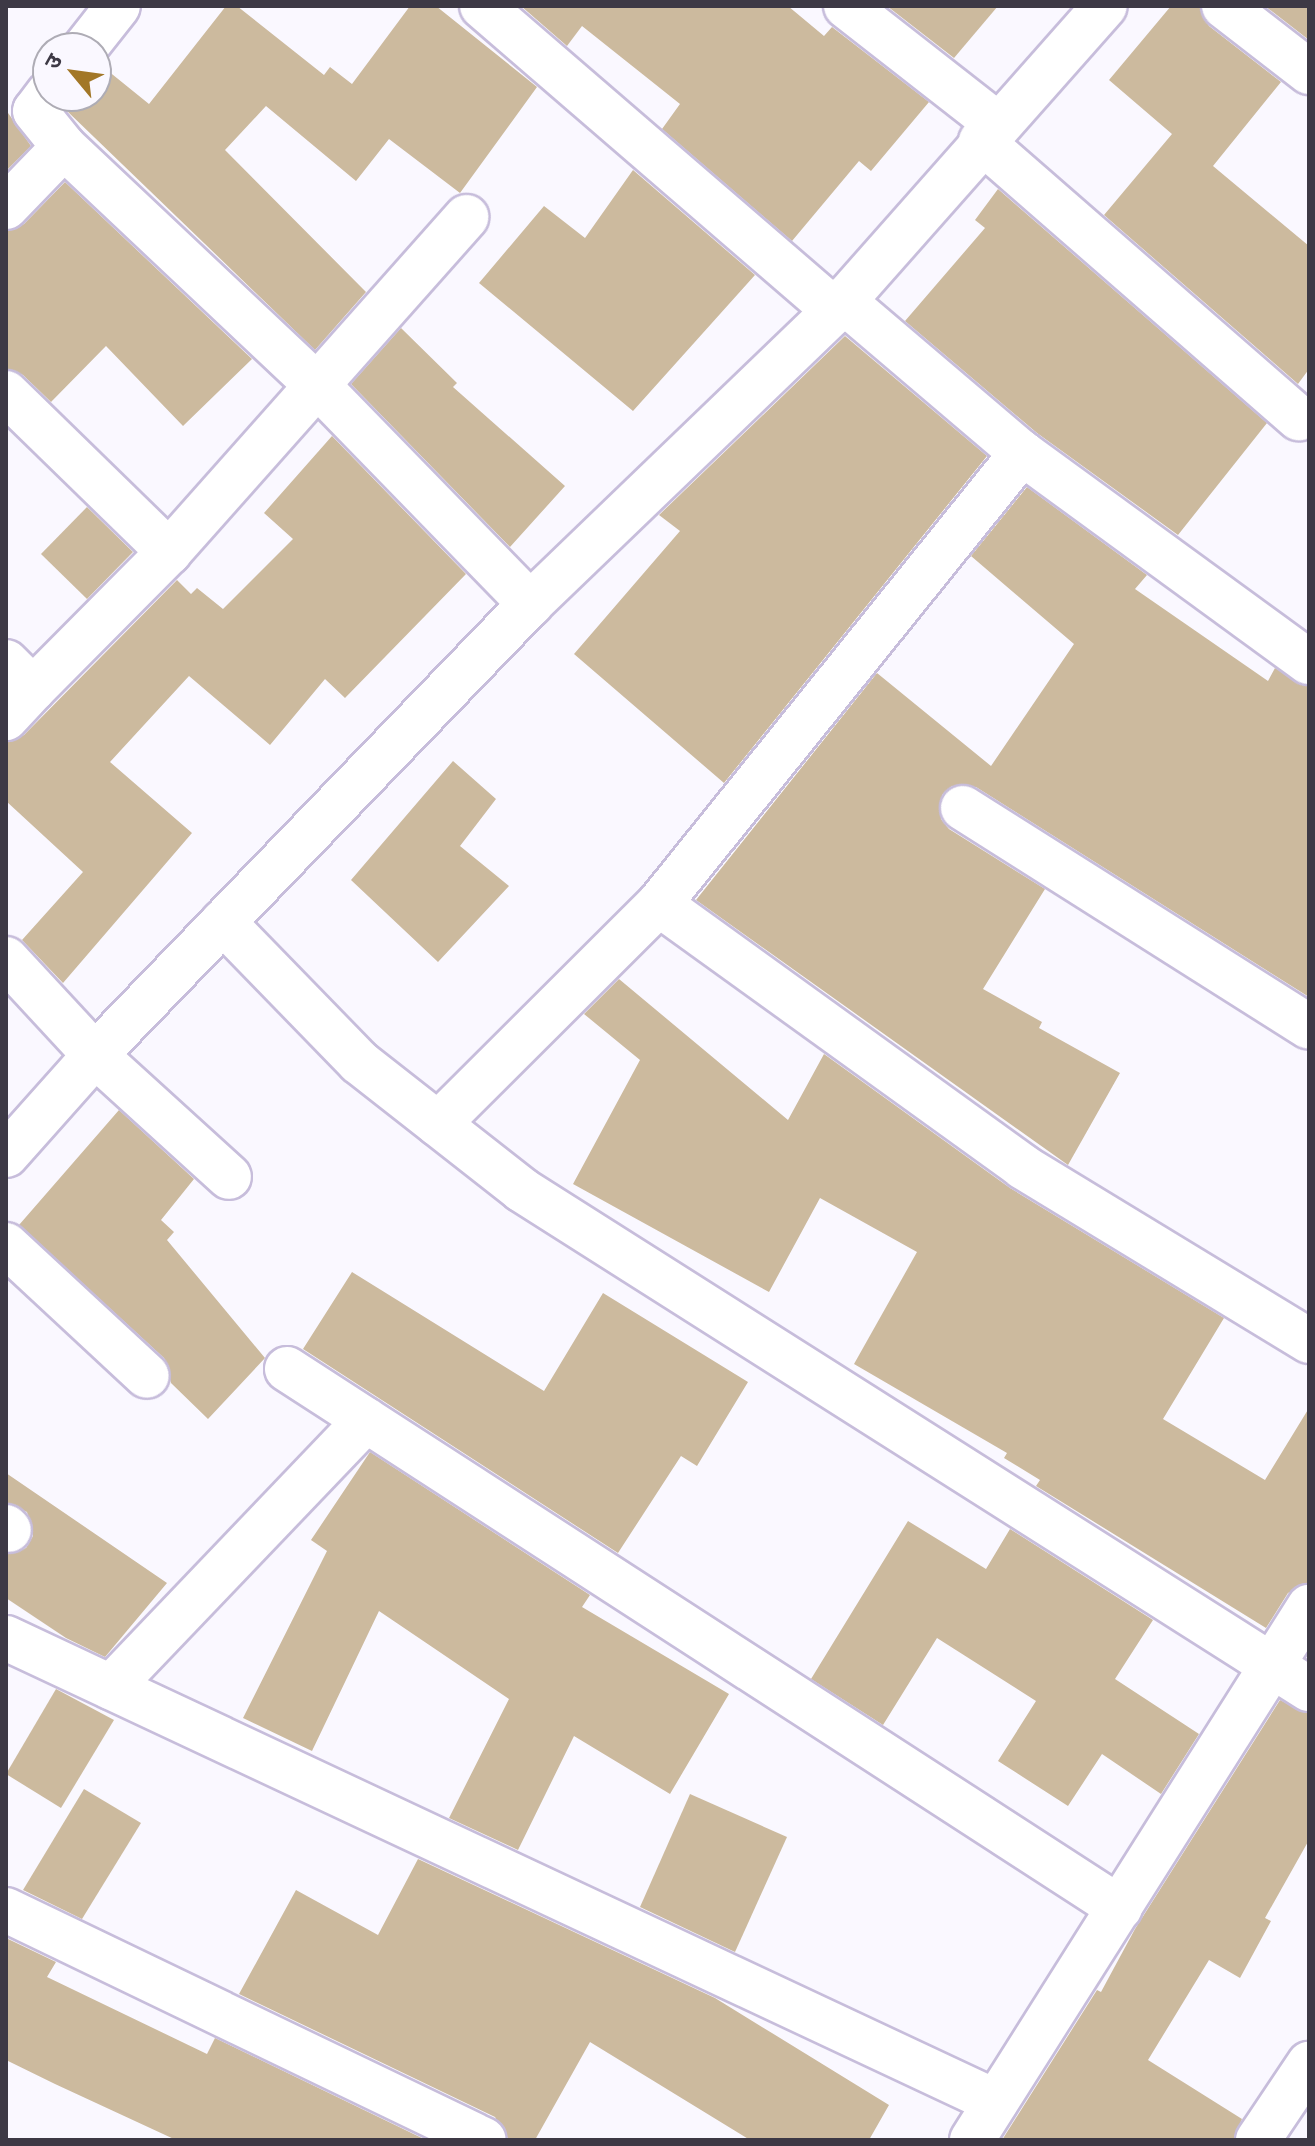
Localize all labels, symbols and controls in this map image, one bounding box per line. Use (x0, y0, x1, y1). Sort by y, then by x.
north arrow (32, 32, 112, 112)
text: उ (37, 49, 68, 74)

